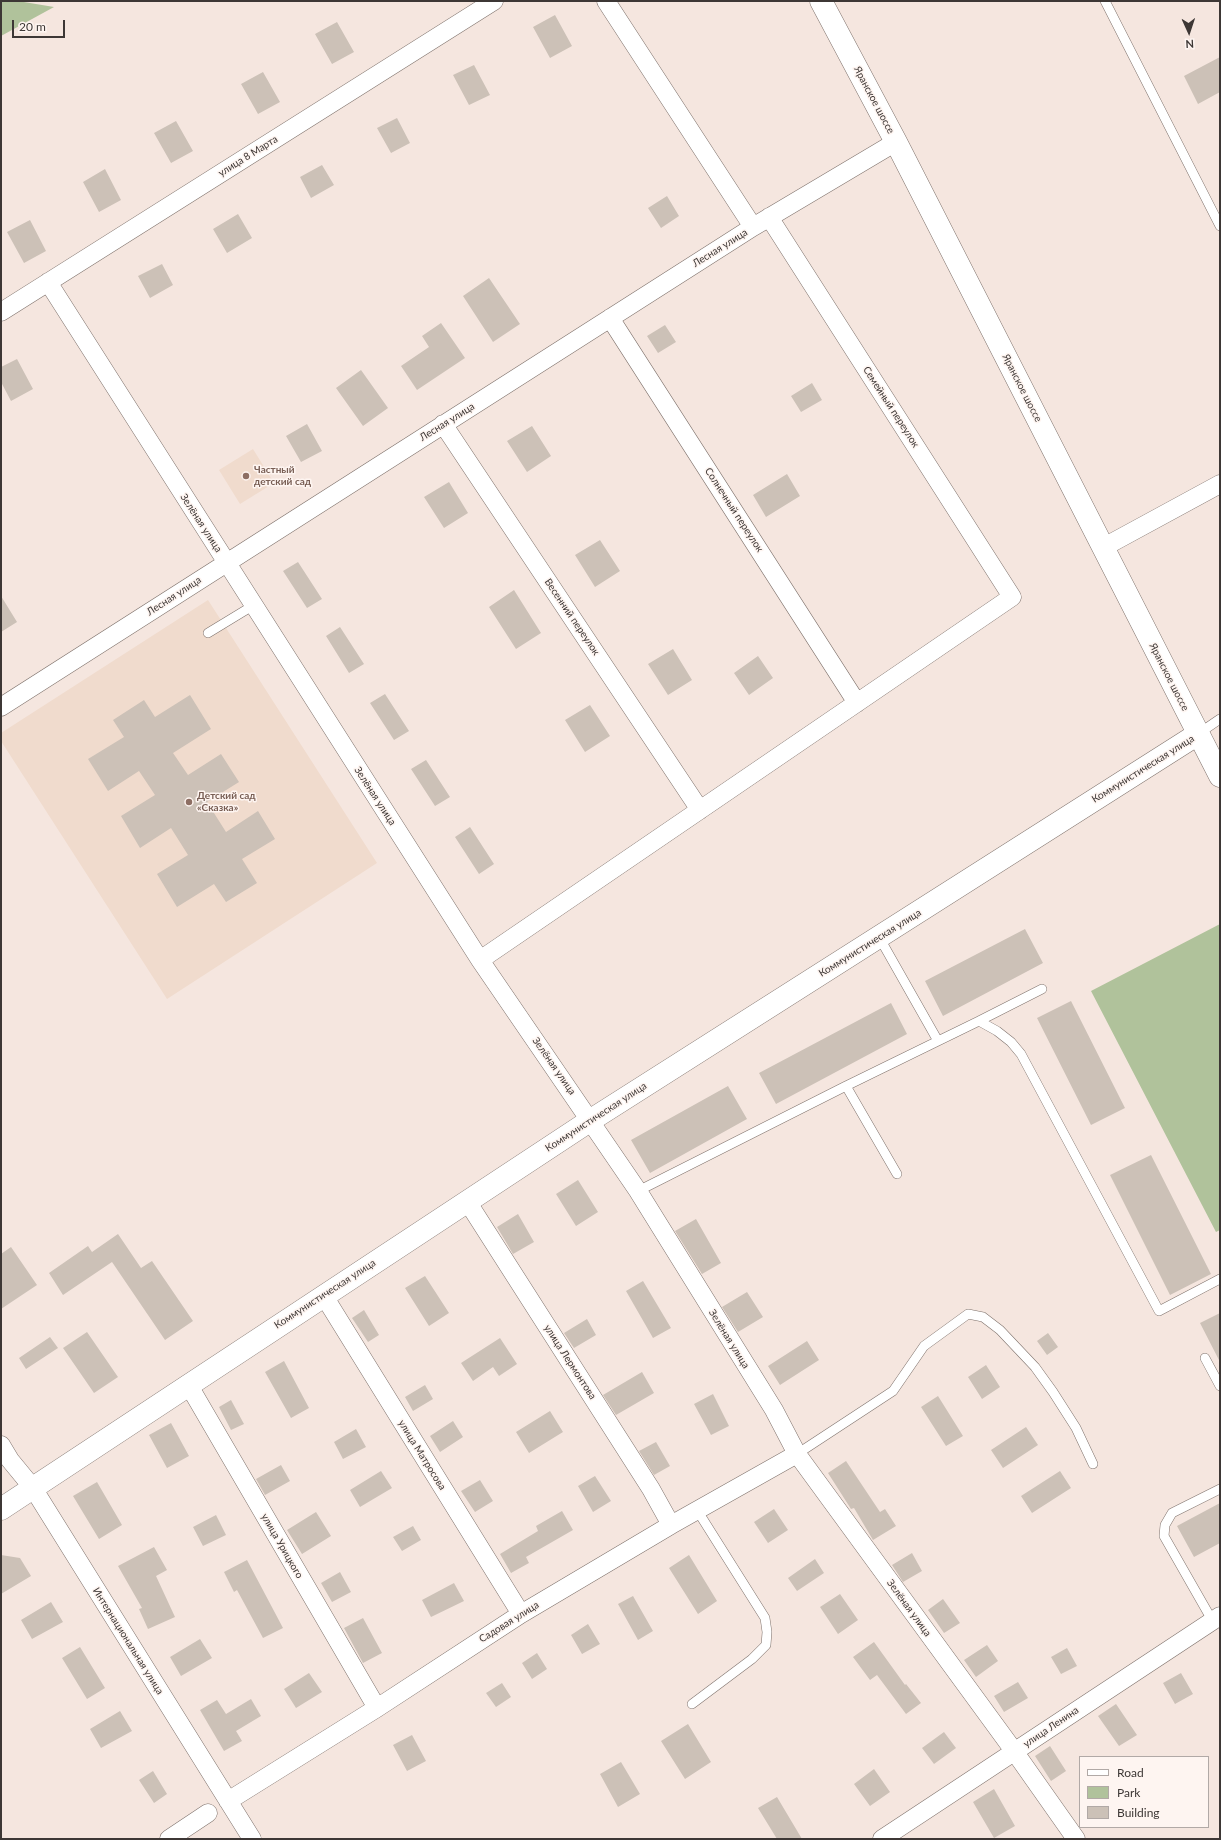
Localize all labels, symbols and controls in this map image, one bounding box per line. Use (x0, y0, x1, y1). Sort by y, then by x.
scale bar (14, 12, 67, 38)
north arrow (1169, 12, 1209, 52)
text: 20 m (19, 19, 46, 34)
text: N (1185, 38, 1194, 51)
street label: Яранское шоссе (851, 64, 897, 136)
street label: улица 8 Марта (216, 133, 280, 179)
street label: Лесная улица (690, 226, 750, 270)
street label: Яранское шоссе (1000, 352, 1044, 424)
street label: Семейный переулок (860, 364, 922, 450)
street label: Лесная улица (417, 400, 477, 444)
place label: Частный детский сад (254, 464, 311, 488)
street label: Солнечный переулок (702, 466, 766, 554)
marker: Частный детский сад (241, 471, 251, 481)
street label: Зелёная улица (178, 491, 224, 555)
street label: Лесная улица (144, 574, 204, 618)
street label: Весенний переулок (542, 576, 602, 658)
street label: Яранское шоссе (1147, 641, 1191, 713)
street label: Коммунистическая улица (1090, 733, 1196, 805)
street label: Зелёная улица (352, 764, 398, 828)
place label: Детский сад «Сказка» (197, 790, 256, 814)
marker: Детский сад «Сказка» (184, 797, 194, 807)
street label: Коммунистическая улица (817, 907, 923, 979)
street label: Зелёная улица (530, 1035, 578, 1097)
street label: Коммунистическая улица (543, 1080, 649, 1154)
street label: Коммунистическая улица (272, 1257, 378, 1331)
street label: Зелёная улица (706, 1307, 752, 1371)
street label: улица Лермонтова (541, 1322, 599, 1402)
street label: улица Матросова (396, 1418, 448, 1492)
street label: улица Урицкого (259, 1511, 305, 1581)
street label: Зелёная улица (884, 1577, 934, 1639)
street label: Интернациональная улица (90, 1585, 166, 1697)
street label: Садовая улица (477, 1599, 541, 1645)
street label: улица Ленина (1021, 1704, 1081, 1750)
legend (1079, 1756, 1209, 1828)
text: Road (1117, 1765, 1144, 1780)
text: Park (1117, 1785, 1140, 1800)
text: Building (1117, 1805, 1160, 1820)

